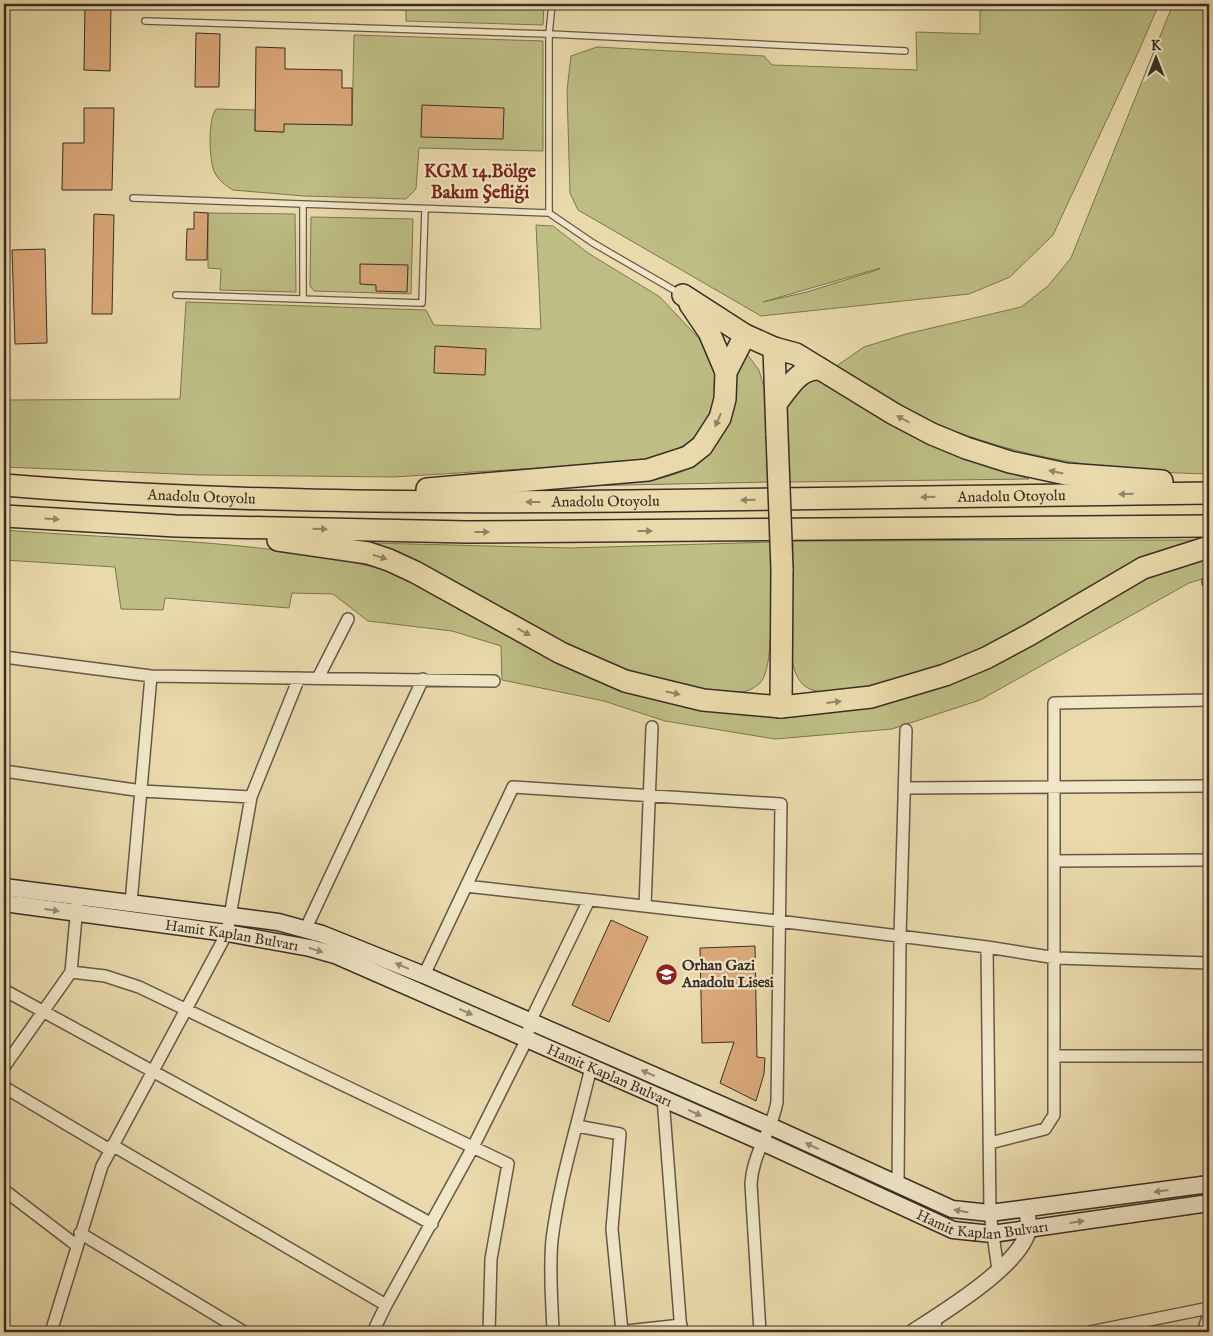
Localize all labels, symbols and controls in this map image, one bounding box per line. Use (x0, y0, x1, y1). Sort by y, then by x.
north arrow (1130, 32, 1180, 82)
text: K (1151, 37, 1162, 55)
district label: KGM 14.Bölge Bakım Şefliği (424, 161, 537, 205)
one-way arrow (713, 413, 721, 427)
one-way arrow (896, 415, 910, 423)
one-way arrow (1048, 468, 1064, 476)
street label: Anadolu Otoyolu (146, 485, 256, 508)
street label: Anadolu Otoyolu (956, 486, 1066, 506)
one-way arrow (1117, 490, 1133, 498)
street label: Anadolu Otoyolu (550, 491, 660, 511)
one-way arrow (920, 493, 936, 501)
one-way arrow (740, 496, 756, 504)
one-way arrow (525, 498, 541, 506)
one-way arrow (45, 516, 61, 524)
one-way arrow (312, 525, 328, 533)
one-way arrow (637, 527, 653, 535)
one-way arrow (474, 528, 490, 536)
one-way arrow (372, 554, 387, 562)
one-way arrow (516, 628, 531, 636)
one-way arrow (665, 690, 681, 698)
one-way arrow (827, 698, 843, 706)
one-way arrow (44, 906, 60, 914)
street label: Hamit Kaplan Bulvarı (164, 915, 300, 955)
one-way arrow (309, 946, 324, 954)
place label: Orhan Gazi Anadolu Lisesi (681, 956, 774, 992)
one-way arrow (395, 962, 410, 970)
school or university icon: Orhan Gazi Anadolu Lisesi (654, 962, 678, 986)
one-way arrow (459, 1009, 473, 1017)
street label: Hamit Kaplan Bulvarı (544, 1039, 675, 1111)
one-way arrow (641, 1068, 655, 1076)
one-way arrow (688, 1109, 702, 1117)
one-way arrow (805, 1142, 819, 1150)
one-way arrow (1153, 1187, 1169, 1195)
street label: Hamit Kaplan Bulvarı (913, 1205, 1049, 1244)
one-way arrow (953, 1206, 969, 1214)
one-way arrow (1069, 1217, 1085, 1225)

